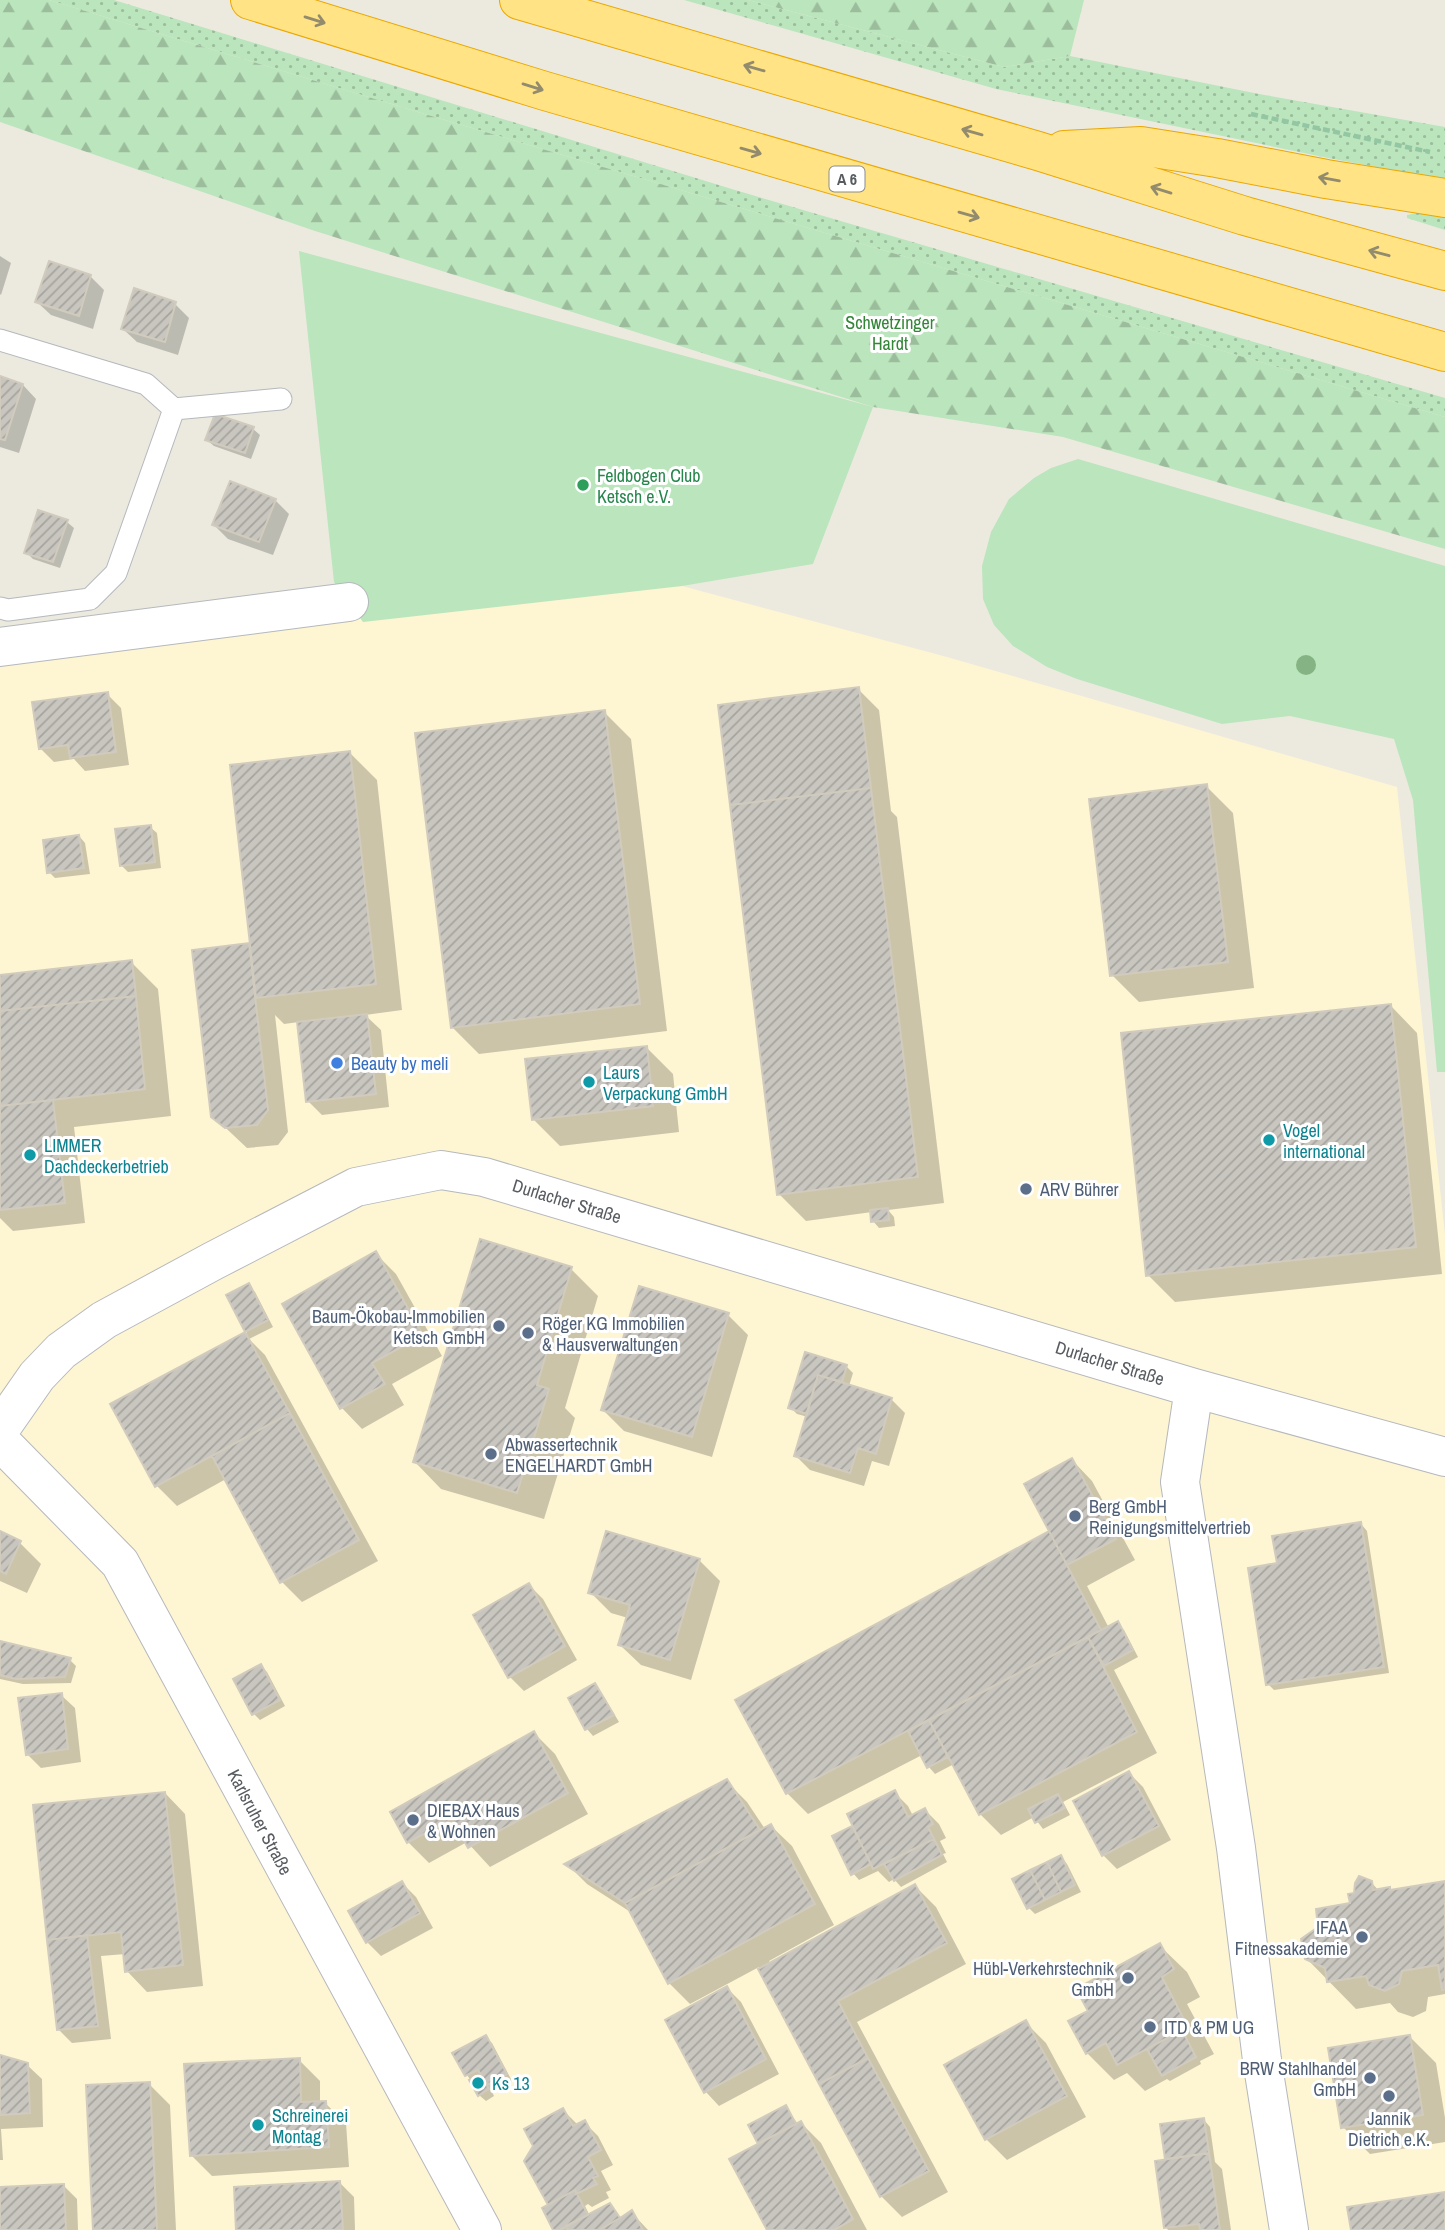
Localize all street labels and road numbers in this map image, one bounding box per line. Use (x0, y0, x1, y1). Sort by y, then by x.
road number: A 6 (830, 167, 864, 192)
street label: Durlacher Straße (510, 1173, 624, 1229)
street label: Durlacher Straße (1053, 1335, 1167, 1391)
street label: Karlsruher Straße (222, 1765, 298, 1879)

